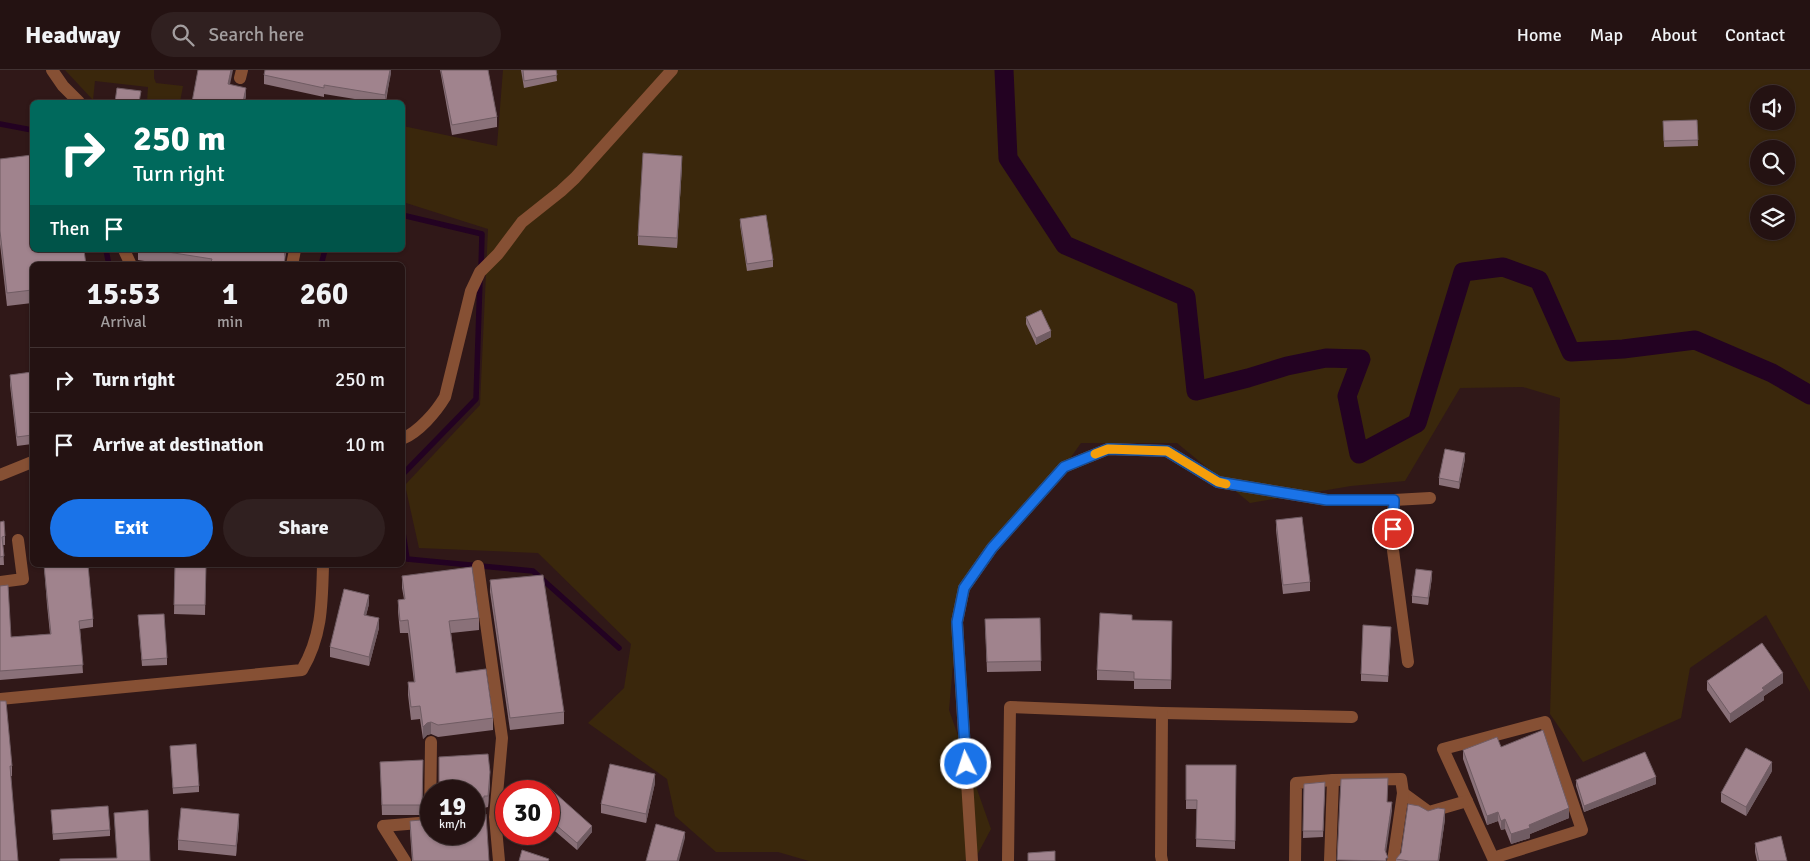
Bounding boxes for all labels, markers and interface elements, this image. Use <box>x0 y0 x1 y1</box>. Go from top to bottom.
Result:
search box <box>151 12 501 57</box>
text: Headway <box>25 20 121 50</box>
icon: search <box>169 21 197 49</box>
text: Search here <box>209 23 304 47</box>
text: Home <box>1517 24 1562 46</box>
text: Map <box>1590 24 1623 46</box>
text: About <box>1651 24 1697 46</box>
text: Contact <box>1725 24 1785 46</box>
map controls <box>1750 85 1795 240</box>
button: sound <box>1750 85 1795 130</box>
text: 250 m <box>133 117 226 160</box>
icon: right <box>50 120 115 185</box>
button: search <box>1750 140 1795 185</box>
text: Turn right <box>133 160 225 187</box>
button: layers <box>1750 195 1795 240</box>
icon: arrive <box>100 215 128 243</box>
text: Then <box>50 217 90 241</box>
text: 15:53 <box>87 276 160 313</box>
text: 1 <box>222 276 238 313</box>
text: 260 <box>300 276 348 313</box>
text: Arrival <box>100 312 147 332</box>
text: min <box>217 312 243 332</box>
text: m <box>318 312 330 332</box>
icon: right <box>50 366 78 394</box>
text: Turn right <box>93 368 175 392</box>
text: 250 m <box>335 368 385 392</box>
icon: arrive <box>50 431 78 459</box>
text: Arrive at destination <box>93 433 264 457</box>
text: 10 m <box>345 433 385 457</box>
button: Exit <box>50 499 213 557</box>
button: Share <box>223 499 385 557</box>
pin <box>1372 508 1414 550</box>
icon: arrive <box>1379 515 1407 543</box>
position arrow <box>939 737 991 789</box>
speed limit sign: 30 <box>495 780 560 845</box>
text: 19 <box>439 791 466 822</box>
text: km/h <box>439 817 466 832</box>

